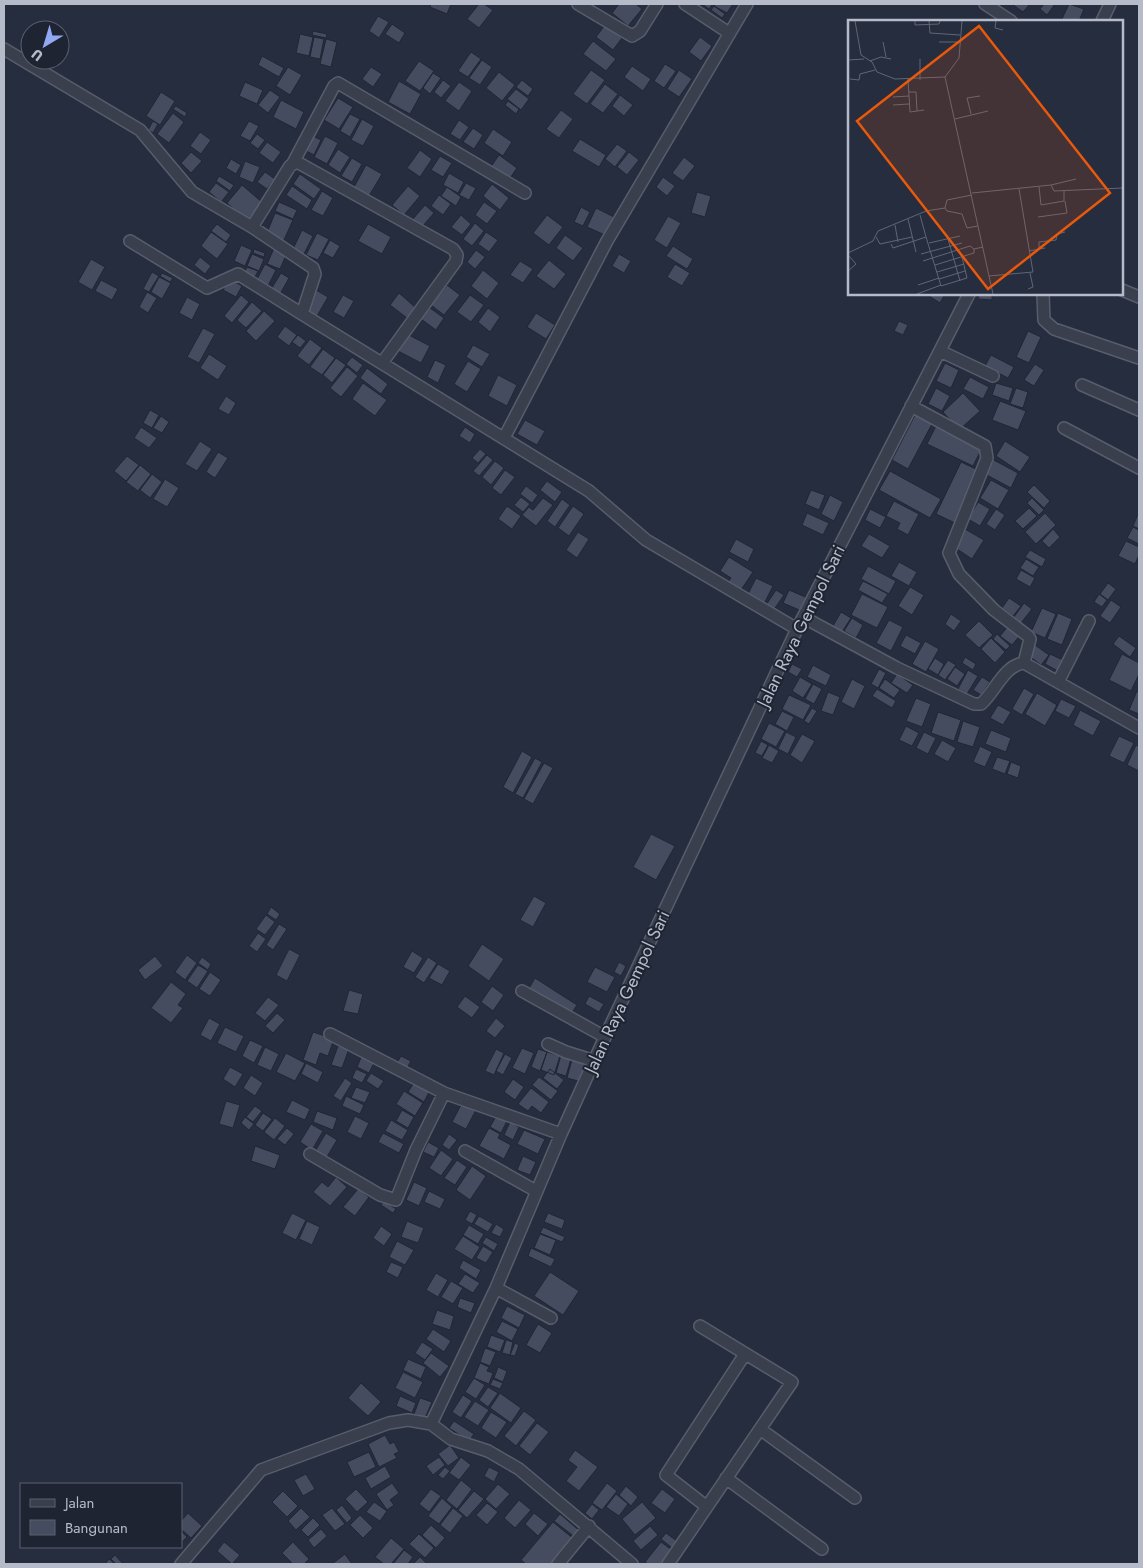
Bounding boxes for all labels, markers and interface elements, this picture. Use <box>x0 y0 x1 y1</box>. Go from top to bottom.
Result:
north arrow <box>20 20 70 70</box>
inset map <box>848 20 1123 295</box>
text: U <box>27 44 47 66</box>
street label: Jalan Raya Gempol Sari <box>750 541 852 713</box>
street label: Jalan Raya Gempol Sari <box>577 906 676 1080</box>
legend <box>20 1483 182 1548</box>
text: Jalan <box>63 1492 94 1514</box>
text: Bangunan <box>65 1517 128 1539</box>

